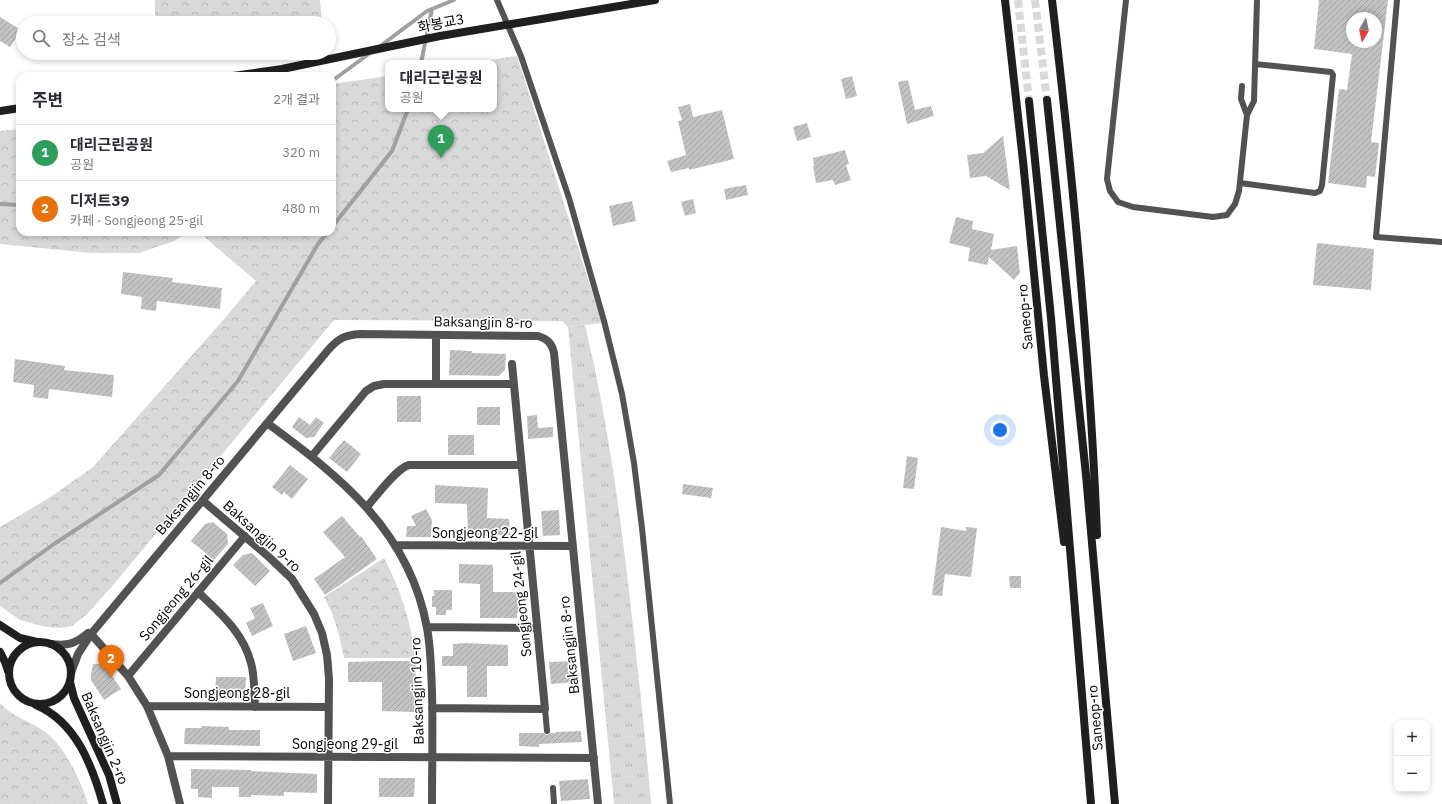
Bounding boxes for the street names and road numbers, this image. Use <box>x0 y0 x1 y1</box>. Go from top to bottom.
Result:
street label: 화봉교3 <box>416 10 466 36</box>
street label: Saneop-ro <box>1013 283 1037 351</box>
street label: Baksangjin 8-ro <box>433 312 533 332</box>
street label: Baksangjin 8-ro <box>151 451 229 539</box>
street label: Baksangjin 9-ro <box>219 496 305 576</box>
street label: Songjeong 22-gil <box>432 524 538 542</box>
street label: Songjeong 24-gil <box>506 550 536 658</box>
street label: Songjeong 26-gil <box>135 551 217 644</box>
street label: Baksangjin 8-ro <box>555 595 583 695</box>
street label: Baksangjin 10-ro <box>406 637 428 745</box>
street label: Songjeong 28-gil <box>184 684 290 702</box>
street label: Saneop-ro <box>1083 684 1107 752</box>
street label: Baksangjin 2-ro <box>77 689 133 787</box>
street label: Songjeong 29-gil <box>292 735 398 753</box>

